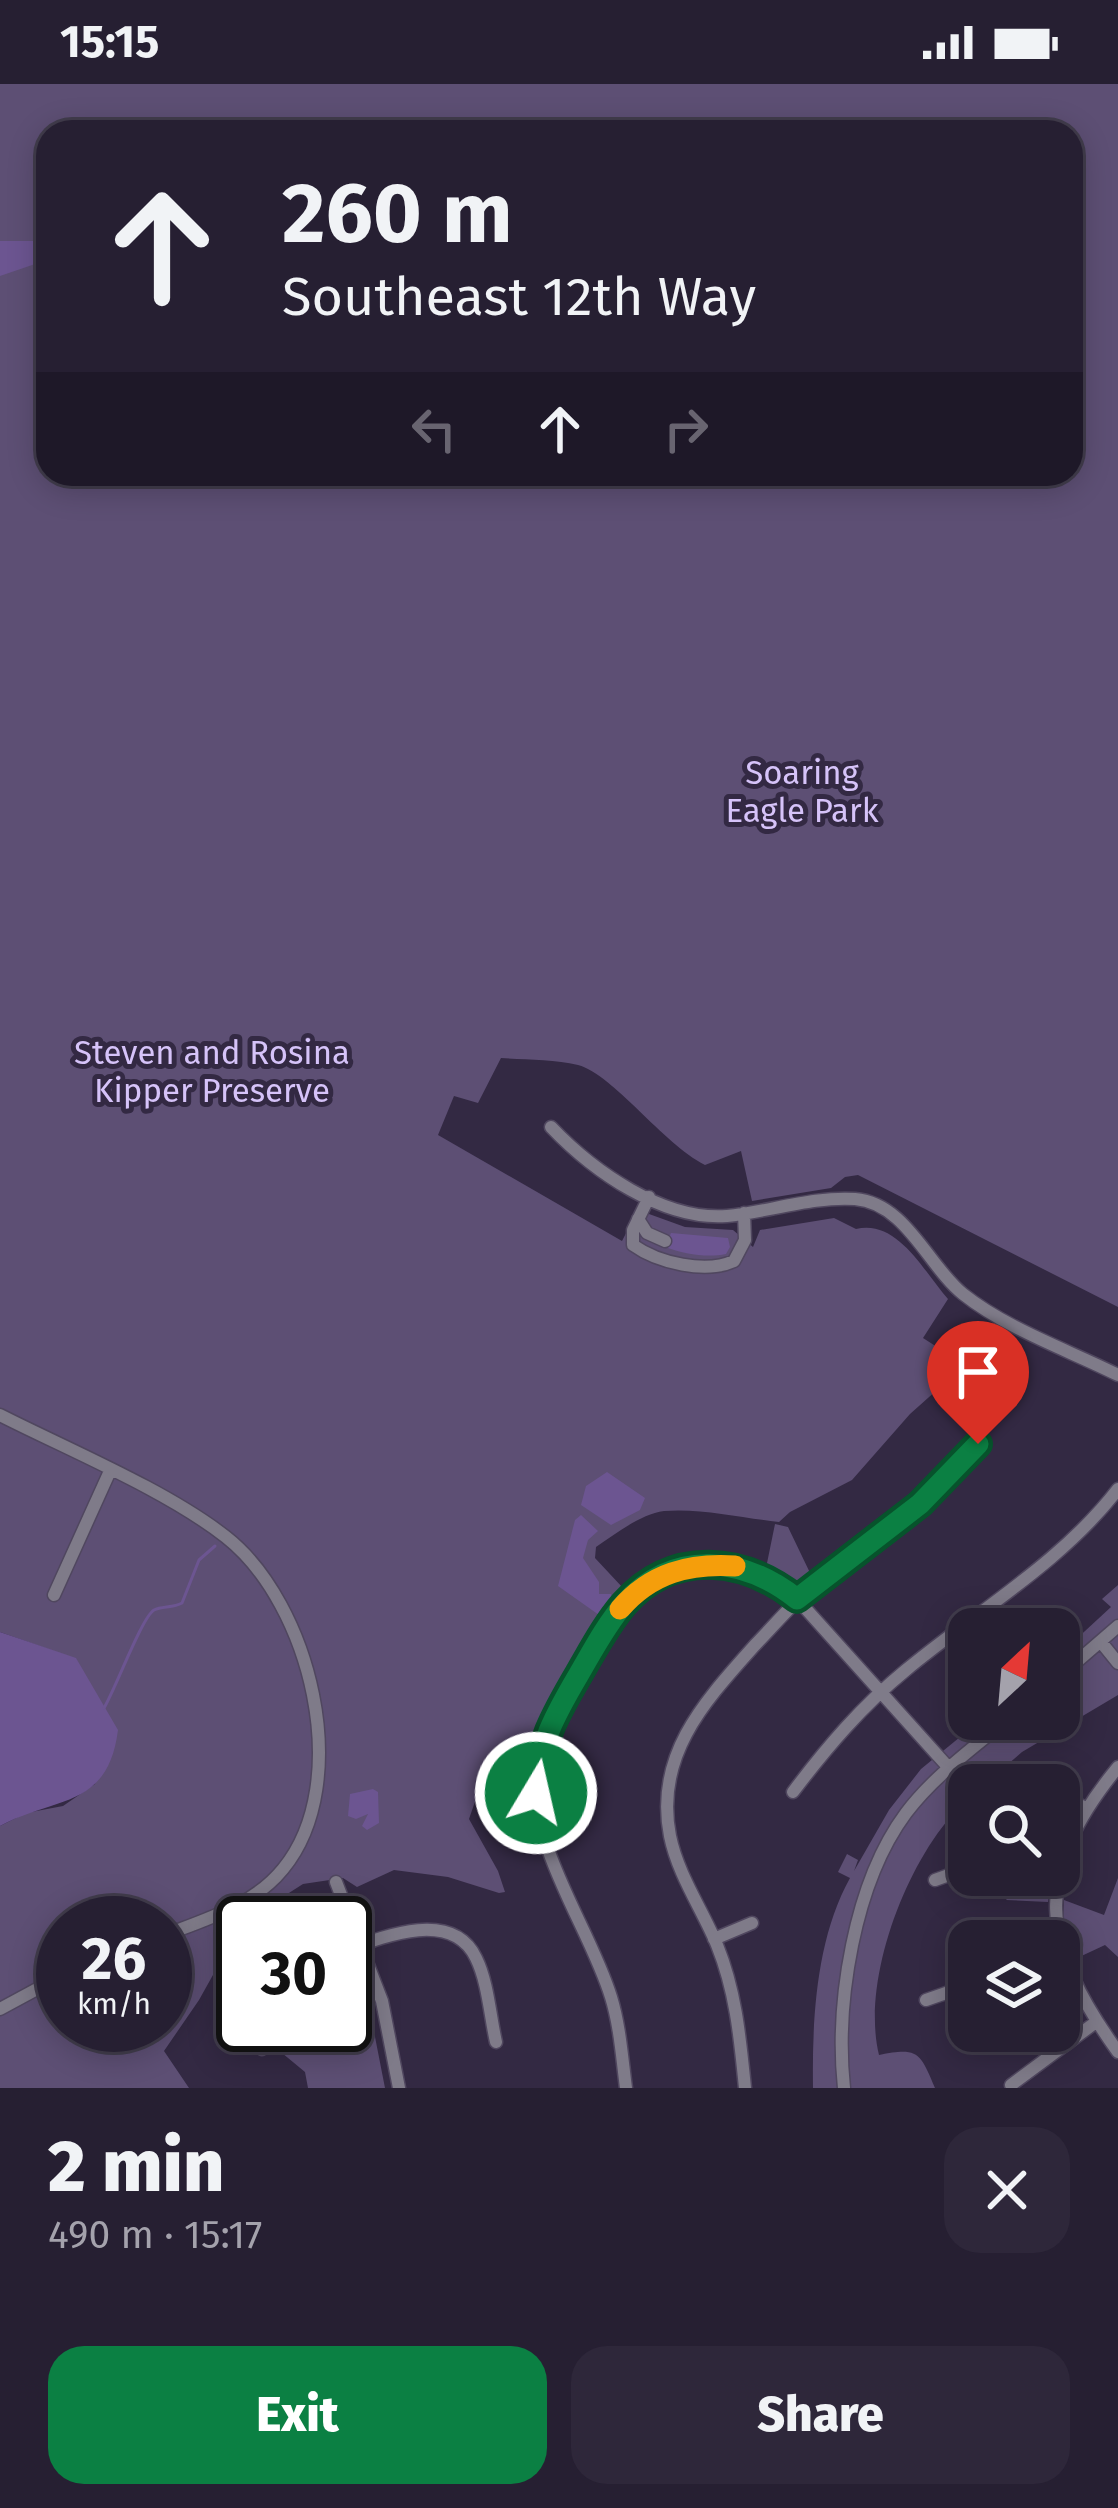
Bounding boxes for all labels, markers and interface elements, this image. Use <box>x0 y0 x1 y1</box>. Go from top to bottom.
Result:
text: 15:15 <box>60 15 159 69</box>
text: 260 m <box>282 163 513 264</box>
icon: ahead <box>84 168 240 324</box>
text: Southeast 12th Way <box>282 265 756 329</box>
icon: left <box>401 396 467 462</box>
icon: ahead <box>527 396 593 462</box>
icon: right <box>653 396 719 462</box>
park label: Soaring Eagle Park <box>725 753 879 831</box>
park label: Steven and Rosina Kipper Preserve <box>74 1033 350 1111</box>
pin <box>927 1321 1029 1444</box>
icon: arrive <box>945 1339 1011 1405</box>
north arrow <box>948 1608 1080 1740</box>
map controls <box>948 1608 1080 2052</box>
position arrow <box>473 1730 599 1856</box>
button: search <box>948 1764 1080 1896</box>
speed limit sign: 30 <box>216 1896 372 2052</box>
button: layers <box>948 1920 1080 2052</box>
text: 26 <box>82 1923 146 1995</box>
text: km/h <box>77 1986 151 2022</box>
text: 2 min <box>48 2124 224 2210</box>
button: close <box>944 2127 1070 2253</box>
text: 490 m · 15:17 <box>48 2212 262 2258</box>
button: Exit <box>48 2346 547 2484</box>
button: Share <box>571 2346 1070 2484</box>

